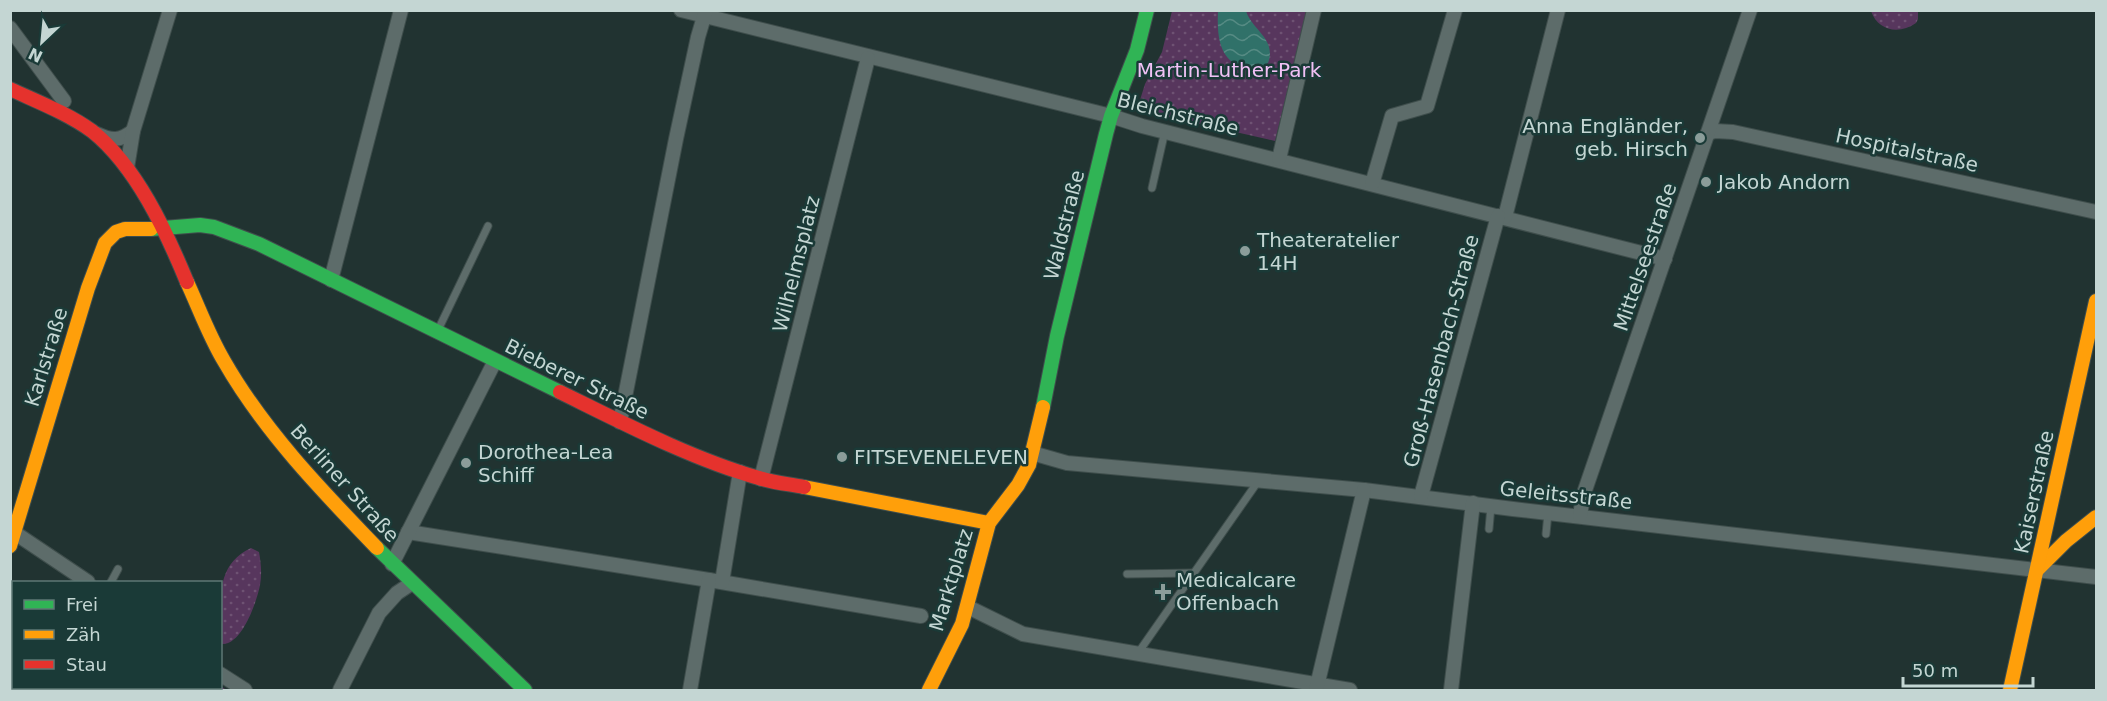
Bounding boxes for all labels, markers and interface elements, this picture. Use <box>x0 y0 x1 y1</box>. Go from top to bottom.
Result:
north arrow <box>12 12 72 72</box>
text: N <box>25 44 46 67</box>
park label: Martin-Luther-Park <box>1137 58 1322 82</box>
street label: Bleichstraße <box>1115 87 1241 141</box>
place label: Anna Engländer, geb. Hirsch <box>1522 114 1688 161</box>
street label: Hospitalstraße <box>1833 123 1981 177</box>
marker: Anna Engländer, geb. Hirsch <box>1693 131 1707 145</box>
street label: Waldstraße <box>1039 167 1089 283</box>
place label: Jakob Andorn <box>1716 170 1850 194</box>
marker: Jakob Andorn <box>1699 175 1713 189</box>
street label: Mittelseestraße <box>1608 180 1682 334</box>
street label: Wilhelmsplatz <box>767 193 825 335</box>
place label: Theateratelier 14H <box>1256 228 1400 275</box>
street label: Groß-Hasenbach-Straße <box>1398 232 1484 470</box>
marker: Theateratelier 14H <box>1238 244 1252 258</box>
street label: Karlstraße <box>20 305 72 409</box>
street label: Bieberer Straße <box>501 334 653 424</box>
street label: Berliner Straße <box>286 419 404 547</box>
street label: Kaiserstraße <box>2009 428 2059 556</box>
place label: Dorothea-Lea Schiff <box>478 440 613 487</box>
place label: FITSEVENELEVEN <box>854 445 1028 469</box>
marker: FITSEVENELEVEN <box>835 450 849 464</box>
marker: Dorothea-Lea Schiff <box>459 456 473 470</box>
street label: Geleitsstraße <box>1499 476 1633 514</box>
street label: Marktplatz <box>924 526 978 634</box>
place label: Medicalcare Offenbach <box>1176 568 1296 615</box>
legend <box>12 581 222 689</box>
marker: Medicalcare Offenbach <box>1154 583 1172 601</box>
text: Frei <box>66 594 98 615</box>
text: Zäh <box>66 624 101 645</box>
scale bar <box>1903 650 2034 688</box>
text: Stau <box>66 654 107 675</box>
text: 50 m <box>1912 660 1958 681</box>

